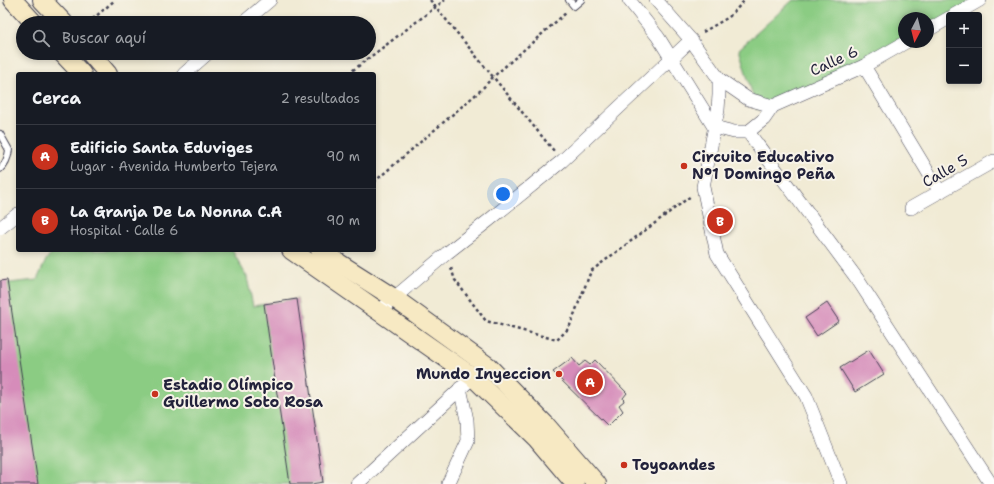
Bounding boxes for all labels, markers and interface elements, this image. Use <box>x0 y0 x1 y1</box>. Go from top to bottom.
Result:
north arrow <box>898 12 934 48</box>
map controls <box>946 12 982 84</box>
button: + <box>946 12 982 48</box>
search box <box>16 16 376 60</box>
icon: search <box>30 27 52 49</box>
text: Buscar aquí <box>62 28 146 48</box>
street label: Calle 6 <box>807 41 861 81</box>
button: − <box>946 48 982 84</box>
text: Cerca <box>32 87 81 109</box>
text: 2 resultados <box>281 90 360 107</box>
text: Edificio Santa Eduviges <box>70 138 253 158</box>
place label: Circuito Educativo Nº1 Domingo Peña <box>692 147 836 184</box>
text: A <box>40 148 50 165</box>
text: 90 m <box>326 148 360 165</box>
street label: Calle 5 <box>918 150 972 192</box>
text: Lugar · Avenida Humberto Tejera <box>70 158 278 175</box>
marker: Circuito Educativo Nº1 Domingo Peña <box>679 161 689 171</box>
your location <box>493 184 513 204</box>
text: La Granja De La Nonna C.A <box>70 202 282 222</box>
pin: B <box>707 206 733 236</box>
text: B <box>41 212 49 229</box>
text: 90 m <box>326 212 360 229</box>
text: Hospital · Calle 6 <box>70 222 178 239</box>
place label: Mundo Inyeccion <box>416 364 551 384</box>
pin: A <box>577 367 603 397</box>
marker: Mundo Inyeccion <box>554 369 564 379</box>
place label: Estadio Olímpico Guillermo Soto Rosa <box>163 375 324 412</box>
marker: Estadio Olímpico Guillermo Soto Rosa <box>150 389 160 399</box>
place label: Toyoandes <box>632 455 716 475</box>
marker: Toyoandes <box>619 460 629 470</box>

